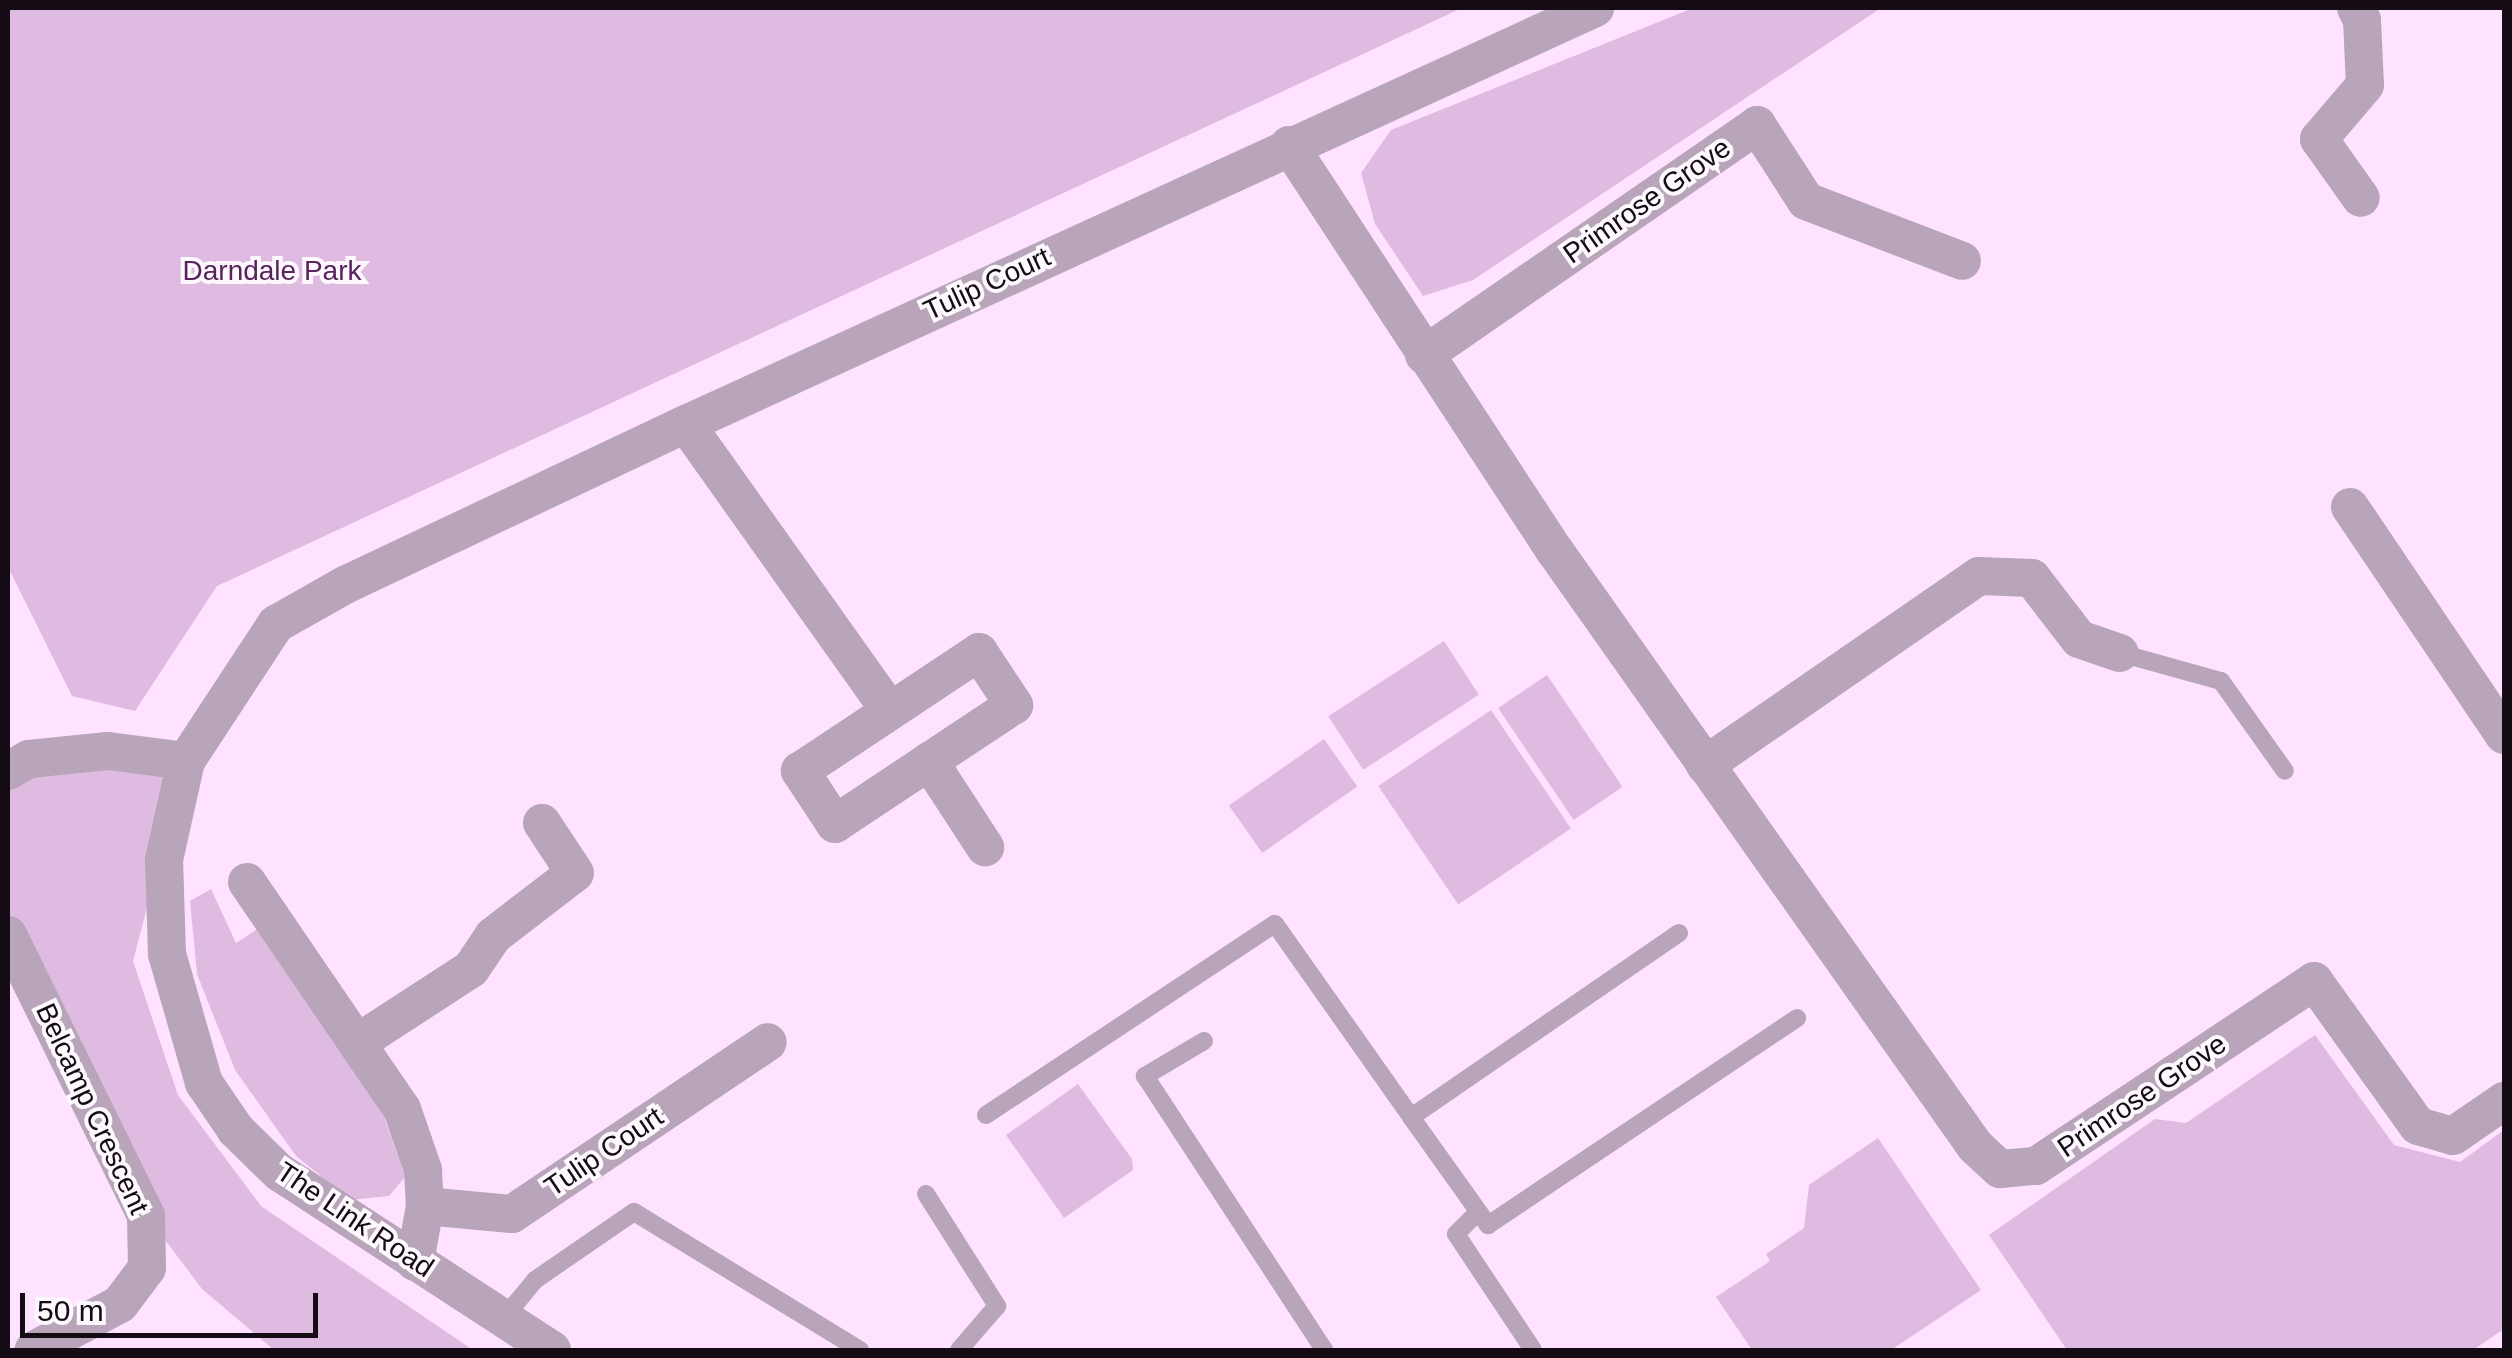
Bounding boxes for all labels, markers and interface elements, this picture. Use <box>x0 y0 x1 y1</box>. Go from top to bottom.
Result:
street label: Primrose Grove <box>1557 131 1737 271</box>
street label: Tulip Court <box>918 240 1056 328</box>
park label: Darndale Park <box>183 254 361 288</box>
street label: Belcamp Crescent <box>28 998 156 1220</box>
street label: Primrose Grove <box>2051 1027 2233 1165</box>
street label: Tulip Court <box>538 1100 670 1204</box>
street label: The Link Road <box>270 1155 440 1285</box>
scale bar <box>25 1273 322 1335</box>
text: 50 m <box>37 1294 104 1327</box>

